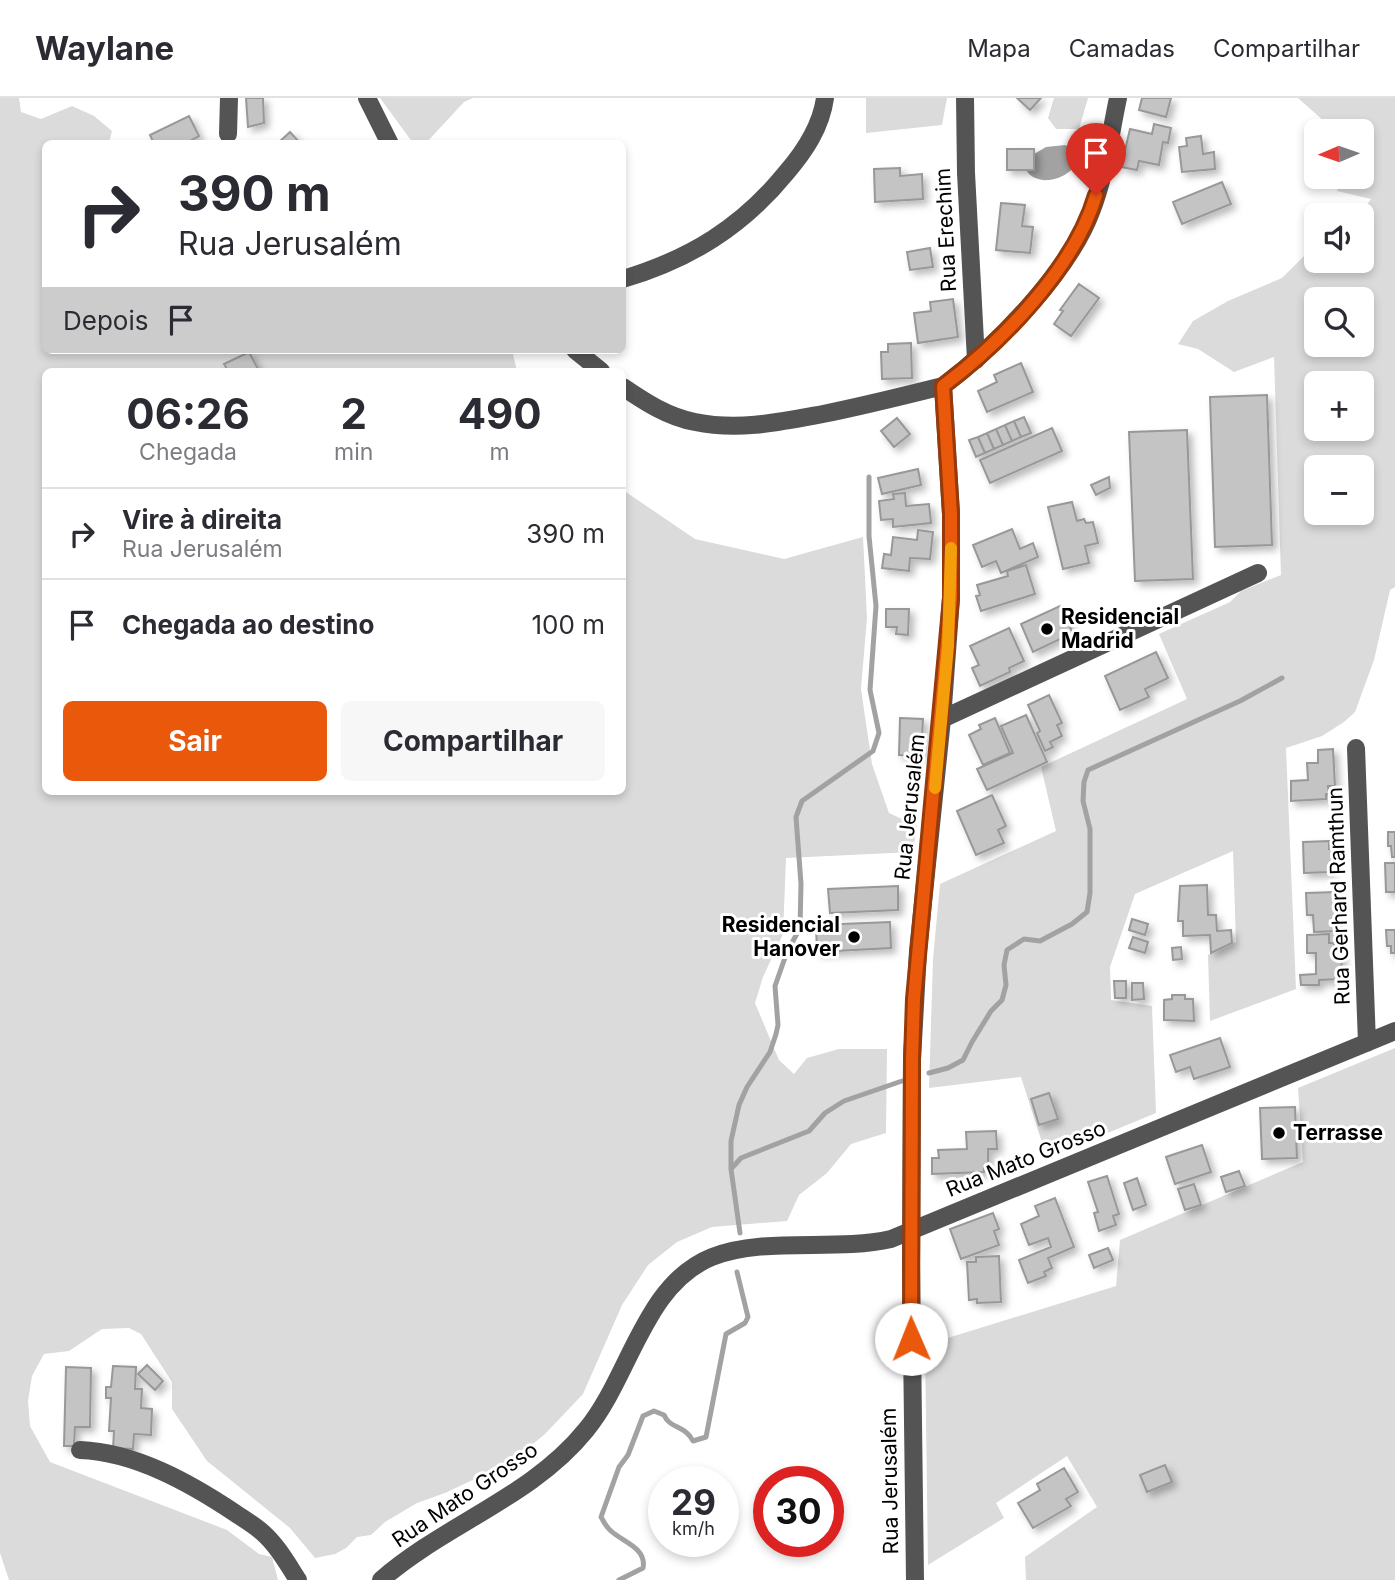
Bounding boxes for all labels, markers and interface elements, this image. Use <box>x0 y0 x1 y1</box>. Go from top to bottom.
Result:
text: Waylane <box>35 28 174 68</box>
text: Mapa <box>967 34 1031 63</box>
text: Camadas <box>1069 34 1175 63</box>
text: Compartilhar <box>1213 34 1360 63</box>
north arrow <box>1304 119 1374 189</box>
map controls <box>1304 119 1374 525</box>
pin <box>1066 123 1126 195</box>
icon: arrive <box>1077 134 1115 172</box>
text: 390 m <box>178 164 331 223</box>
street label: Rua Erechim <box>930 167 961 293</box>
icon: right <box>63 168 154 259</box>
button: sound <box>1304 203 1374 273</box>
text: Rua Jerusalém <box>178 224 402 263</box>
button: search <box>1304 287 1374 357</box>
icon: arrive <box>162 301 200 339</box>
text: Depois <box>63 305 148 336</box>
button: + <box>1304 371 1374 441</box>
text: 06:26 <box>126 388 250 439</box>
text: 2 <box>340 388 367 439</box>
text: 490 <box>458 388 542 439</box>
text: Chegada <box>139 438 237 466</box>
text: min <box>334 438 373 466</box>
text: m <box>490 438 510 466</box>
button: − <box>1304 455 1374 525</box>
text: Vire à direita <box>122 504 282 535</box>
icon: right <box>63 515 101 553</box>
text: 390 m <box>526 518 605 549</box>
text: Rua Jerusalém <box>122 535 283 563</box>
place label: Residencial Madrid <box>1061 604 1179 653</box>
icon: arrive <box>63 606 101 644</box>
text: Chegada ao destino <box>122 609 374 640</box>
text: 100 m <box>532 609 605 640</box>
marker: Residencial Madrid <box>1039 621 1055 637</box>
button: Sair <box>63 701 327 781</box>
button: Compartilhar <box>341 701 605 781</box>
street label: Rua Jerusalém <box>889 733 930 881</box>
street label: Rua Gerhard Ramthun <box>1322 787 1355 1005</box>
place label: Residencial Hanover <box>722 912 840 961</box>
marker: Residencial Hanover <box>846 929 862 945</box>
street label: Rua Mato Grosso <box>942 1115 1109 1202</box>
place label: Terrasse <box>1293 1120 1383 1145</box>
marker: Terrasse <box>1271 1125 1287 1141</box>
position arrow <box>874 1302 948 1376</box>
street label: Rua Jerusalém <box>876 1407 903 1555</box>
street label: Rua Mato Grosso <box>387 1437 542 1553</box>
speed limit sign: 30 <box>753 1466 844 1557</box>
text: 29 <box>671 1481 716 1523</box>
text: km/h <box>672 1518 715 1539</box>

